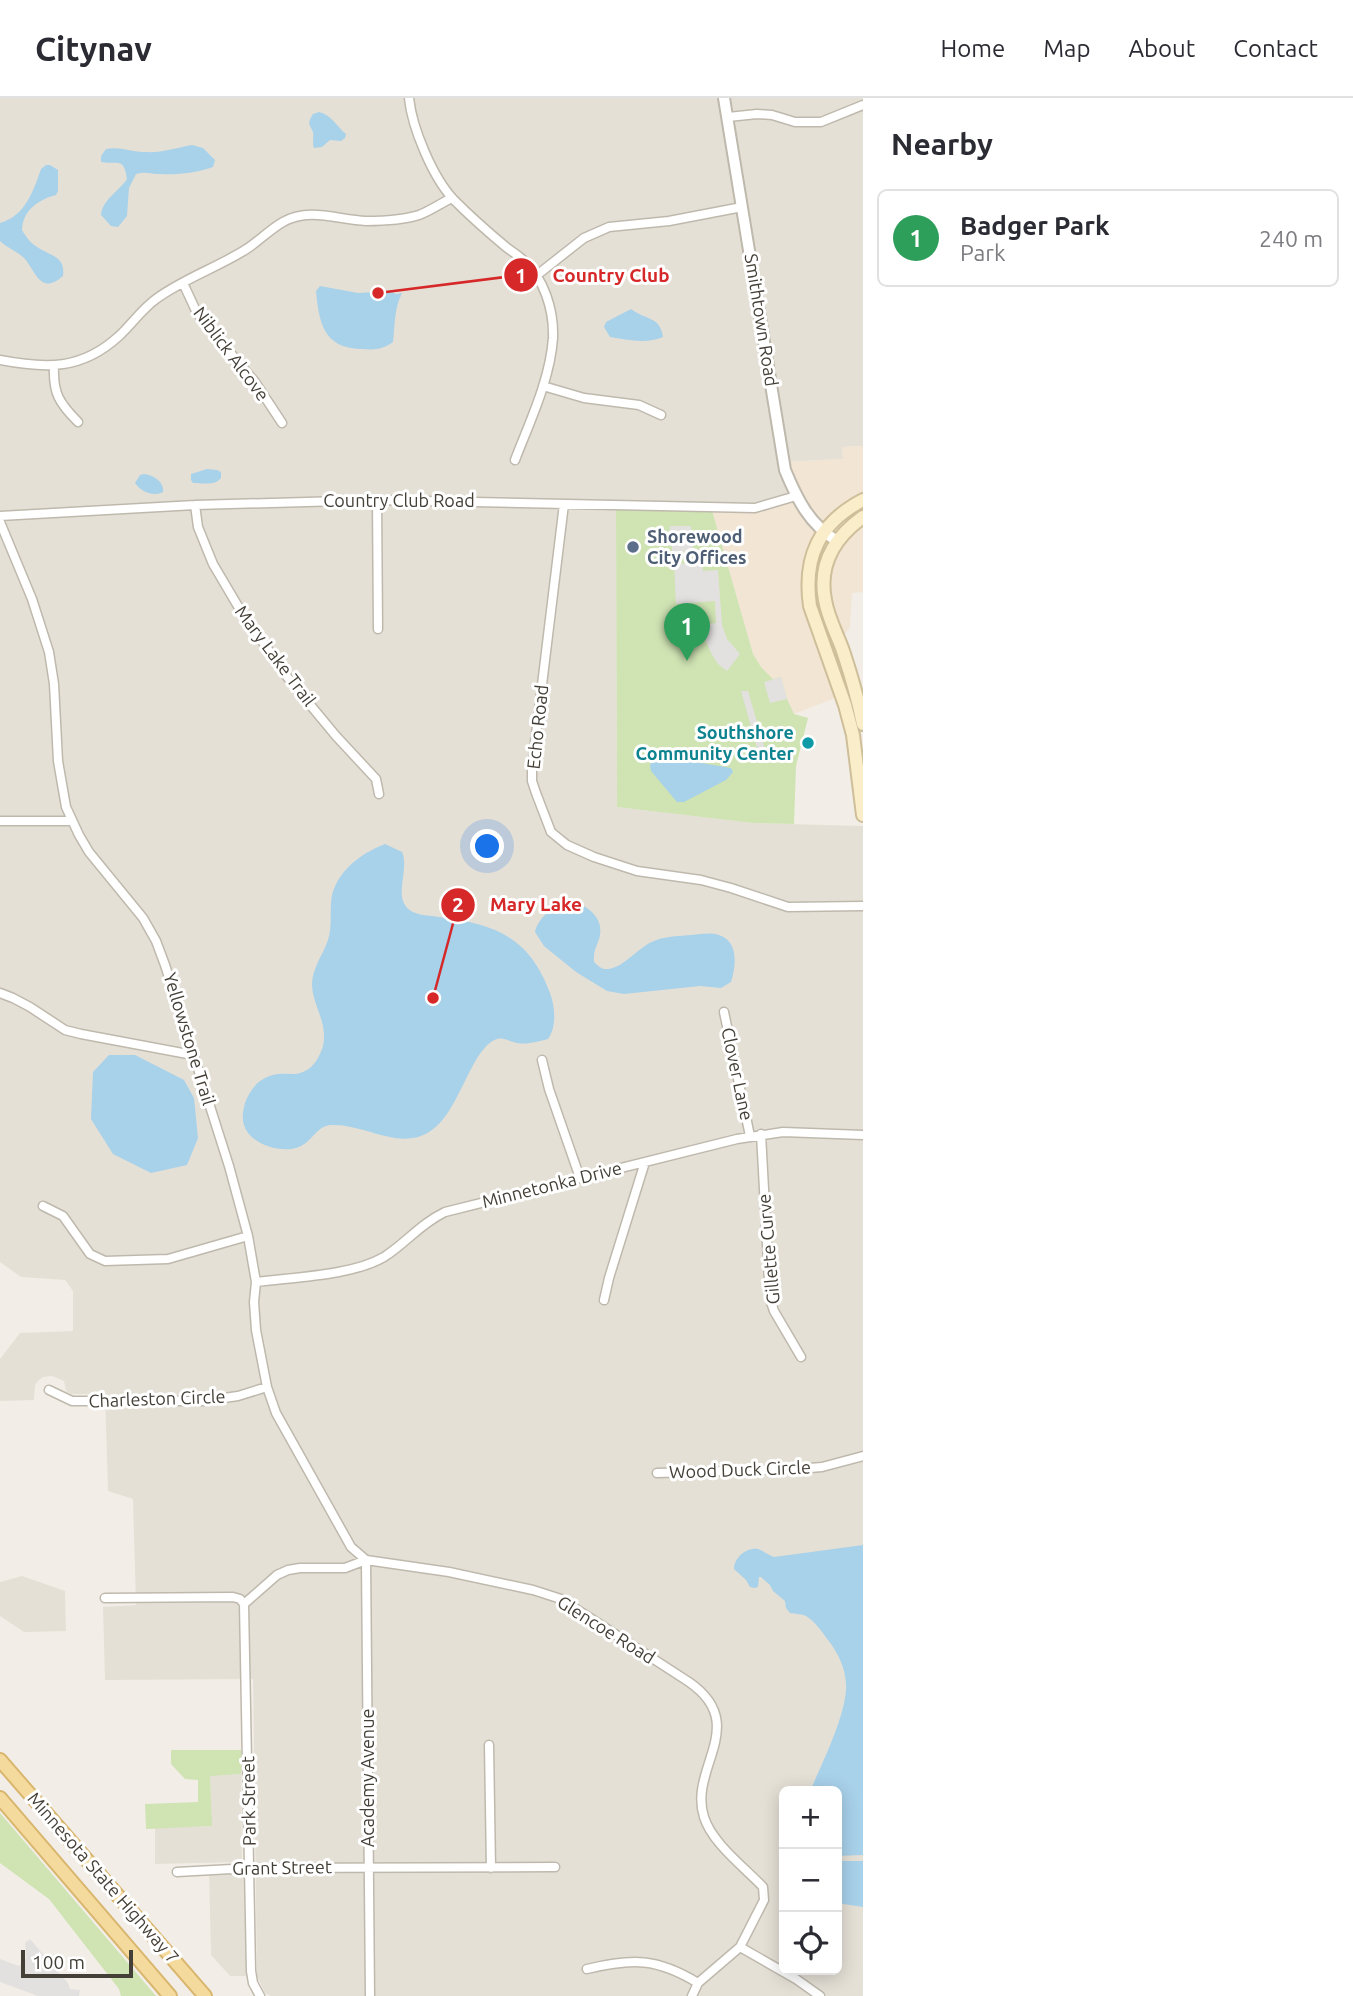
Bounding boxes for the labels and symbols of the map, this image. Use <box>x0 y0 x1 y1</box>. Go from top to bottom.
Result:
street label: Smithtown Road <box>742 252 782 388</box>
callout: Country Club <box>504 255 684 295</box>
text: 1 <box>515 263 527 287</box>
text: Country Club <box>552 264 670 286</box>
street label: Niblick Alcove <box>190 303 274 404</box>
street label: Country Club Road <box>323 490 475 510</box>
place label: Shorewood City Offices <box>647 526 747 567</box>
marker: Shorewood City Offices <box>625 539 641 555</box>
street label: Mary Lake Trail <box>231 601 320 710</box>
pin: 1 <box>664 603 710 661</box>
street label: Echo Road <box>523 684 551 770</box>
place label: Southshore Community Center <box>636 722 795 763</box>
marker: Southshore Community Center <box>800 735 816 751</box>
your location <box>470 829 504 863</box>
callout: Mary Lake <box>441 885 596 925</box>
text: 2 <box>452 892 464 916</box>
text: Mary Lake <box>490 893 582 915</box>
street label: Yellowstone Trail <box>160 970 220 1108</box>
street label: Clover Lane <box>718 1025 758 1122</box>
street label: Minnetonka Drive <box>480 1157 624 1211</box>
street label: Gillette Curve <box>753 1193 783 1305</box>
street label: Charleston Circle <box>88 1386 226 1410</box>
street label: Wood Duck Circle <box>669 1457 811 1481</box>
street label: Glencoe Road <box>554 1591 659 1667</box>
street label: Academy Avenue <box>357 1709 377 1847</box>
street label: Park Street <box>237 1756 259 1846</box>
street label: Minnesota State Highway 7 <box>24 1788 183 1967</box>
street label: Grant Street <box>232 1856 332 1878</box>
scale bar <box>21 1947 133 1979</box>

